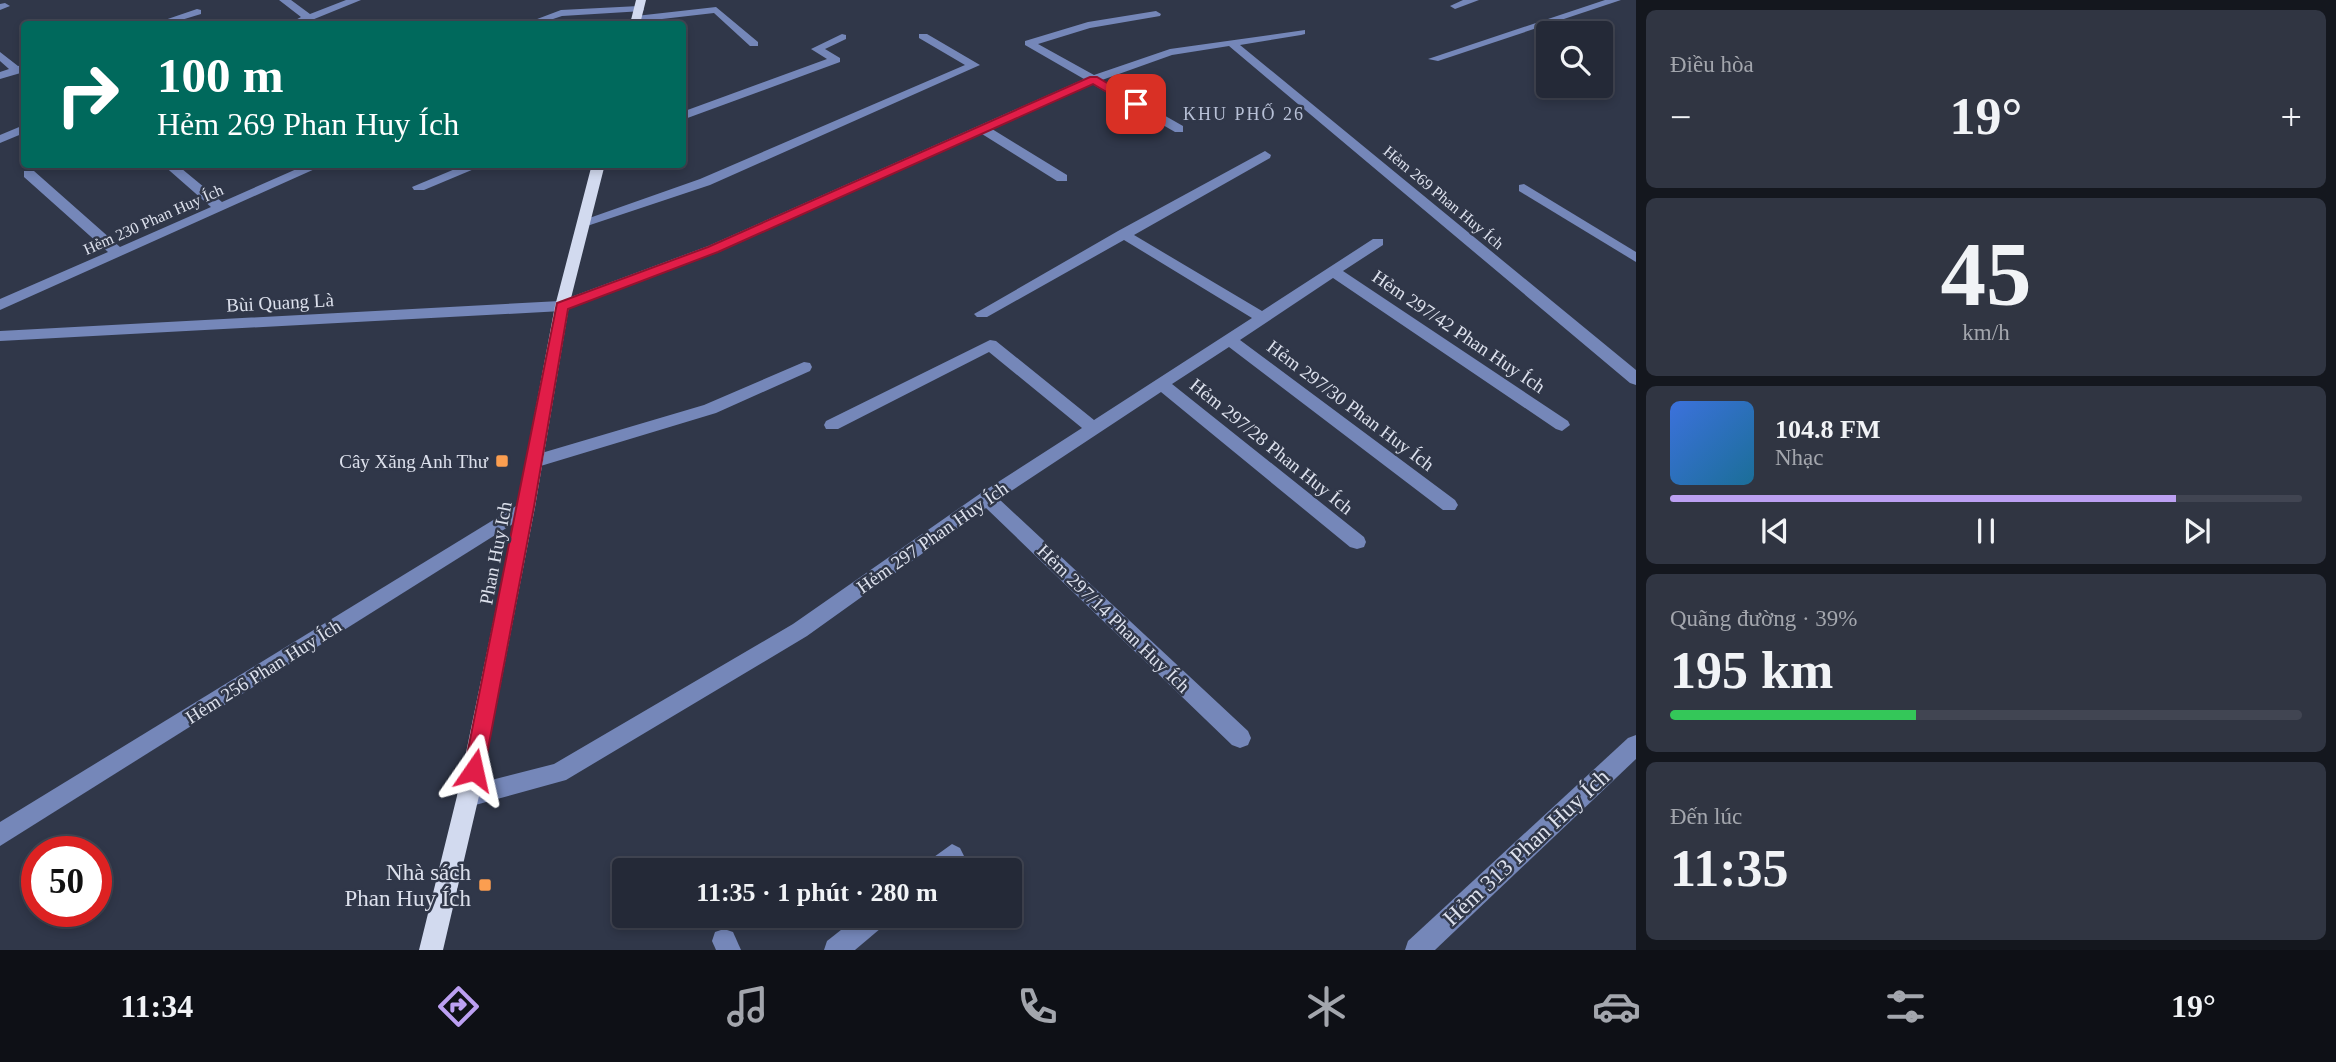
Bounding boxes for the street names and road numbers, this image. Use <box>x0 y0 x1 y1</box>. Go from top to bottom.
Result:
street label: Hẻm 269 Phan Huy Ích <box>1380 142 1508 253</box>
street label: Hẻm 230 Phan Huy Ích <box>80 180 226 259</box>
street label: Hẻm 297/42 Phan Huy Ích <box>1368 266 1549 397</box>
street label: Bùi Quang Là <box>226 289 335 316</box>
street label: Hẻm 297/30 Phan Huy Ích <box>1263 336 1439 475</box>
street label: Hẻm 297/28 Phan Huy Ích <box>1186 374 1358 519</box>
street label: Hẻm 297 Phan Huy Ích <box>853 477 1012 597</box>
street label: Phan Huy Ich <box>475 499 516 606</box>
street label: Hẻm 297/14 Phan Huy Ích <box>1033 540 1195 697</box>
street label: Hẻm 256 Phan Huy Ích <box>182 615 345 728</box>
street label: Hẻm 313 Phan Huy Ích <box>1438 764 1615 931</box>

